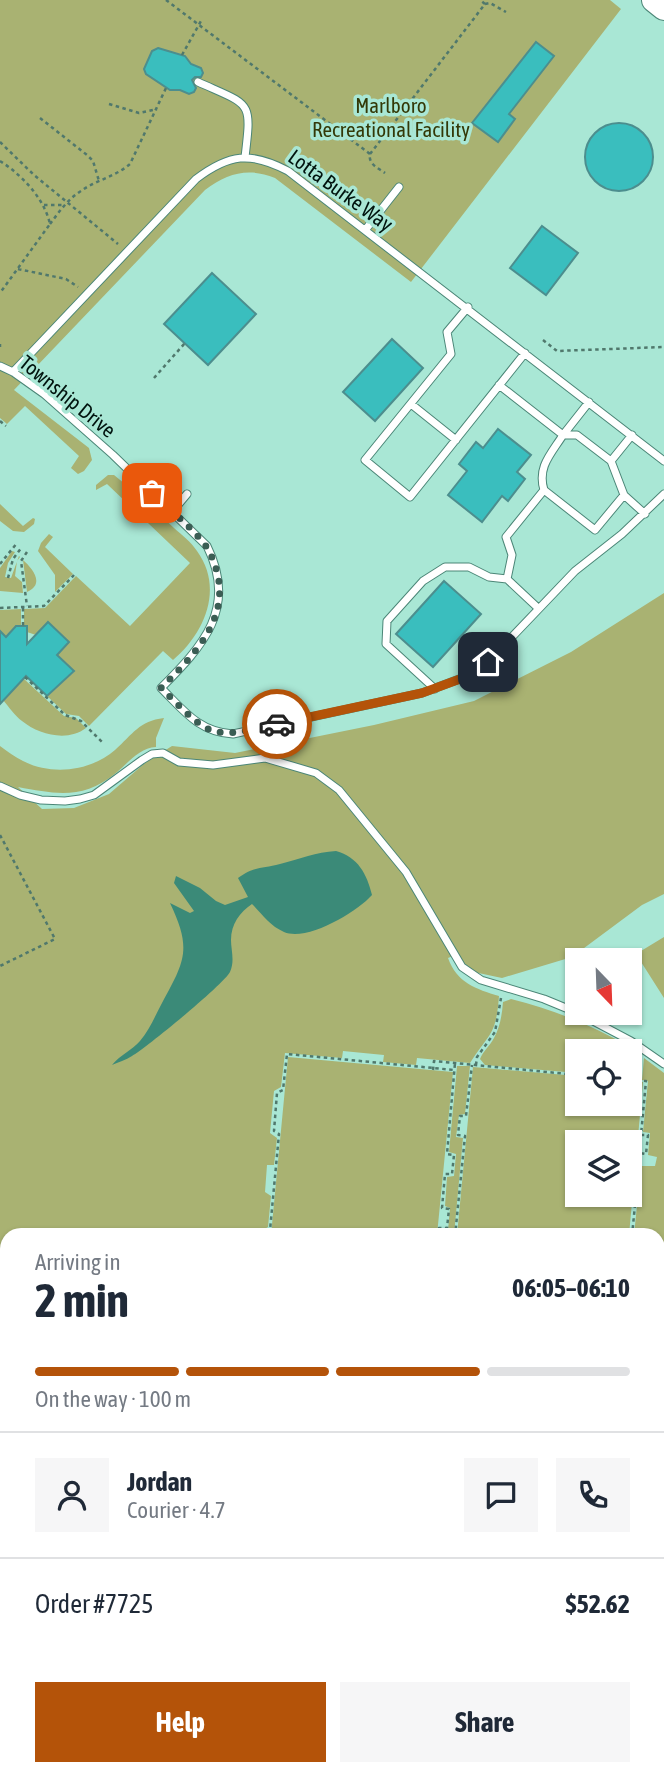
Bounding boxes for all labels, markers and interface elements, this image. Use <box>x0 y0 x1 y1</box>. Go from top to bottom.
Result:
park label: Marlboro Recreational Facility <box>312 93 470 141</box>
street label: Lotta Burke Way <box>284 144 398 236</box>
street label: Township Drive <box>15 350 121 442</box>
pin <box>122 463 182 523</box>
icon: bag <box>133 474 171 512</box>
pin <box>458 632 518 692</box>
icon: home <box>469 643 507 681</box>
courier <box>242 689 312 759</box>
icon: car <box>258 705 296 743</box>
north arrow <box>565 948 642 1026</box>
map controls <box>565 948 642 1207</box>
button: locate <box>565 1039 642 1116</box>
button: layers <box>565 1130 642 1207</box>
text: Arriving in <box>35 1249 121 1275</box>
text: 06:05–06:10 <box>512 1273 630 1303</box>
text: 2 min <box>35 1274 129 1327</box>
text: On the way · 100 m <box>35 1386 191 1412</box>
button: person <box>35 1458 109 1532</box>
button: chat <box>464 1458 538 1532</box>
button: phone <box>556 1458 630 1532</box>
text: Jordan <box>127 1467 192 1497</box>
text: Courier · 4.7 <box>127 1497 226 1523</box>
text: Order #7725 <box>35 1589 154 1619</box>
text: $52.62 <box>566 1589 630 1619</box>
button: Help <box>35 1682 326 1762</box>
button: Share <box>340 1682 630 1762</box>

